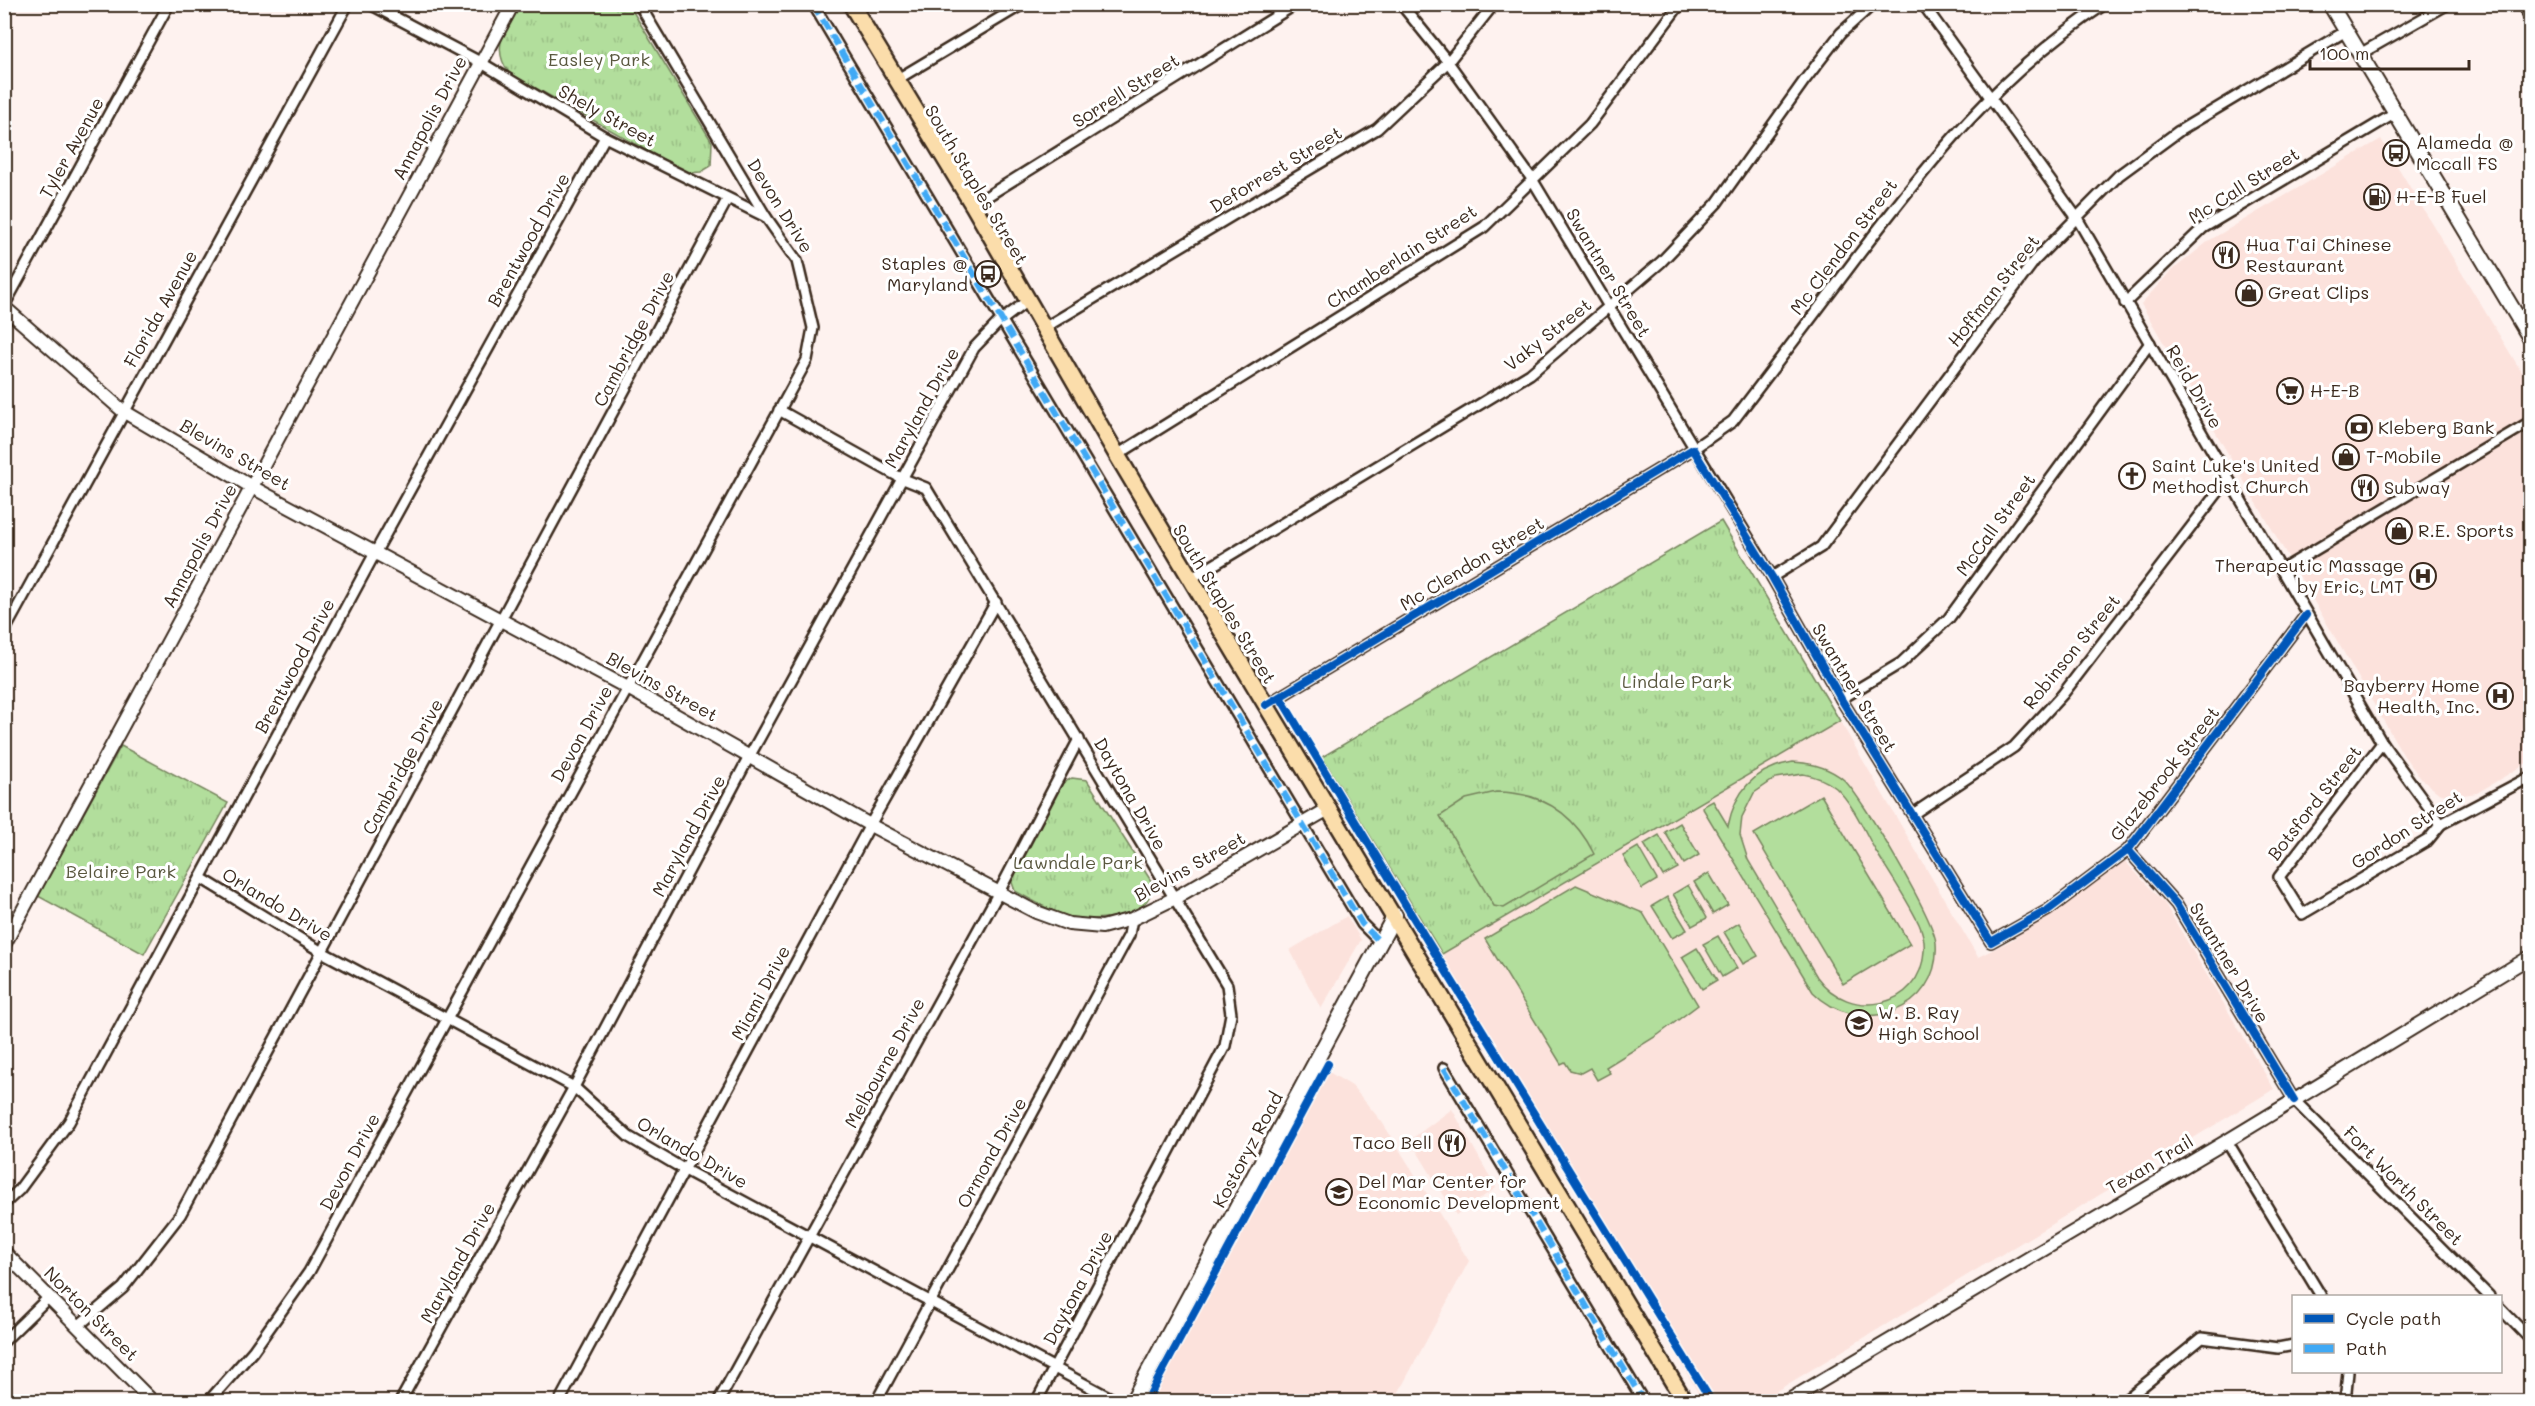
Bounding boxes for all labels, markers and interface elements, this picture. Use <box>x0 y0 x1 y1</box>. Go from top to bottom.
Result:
scale bar <box>2310 33 2469 71</box>
text: 100 m <box>2319 41 2369 65</box>
park label: Easley Park <box>548 47 650 71</box>
street label: Sorrell Street <box>1067 48 1184 133</box>
street label: Annapolis Drive <box>386 51 472 184</box>
street label: Shely Street <box>554 78 661 152</box>
street label: Tyler Avenue <box>33 93 109 202</box>
street label: South Staples Street <box>920 100 1034 269</box>
street label: Deforrest Street <box>1205 120 1346 218</box>
place label: Alameda @ Mccall FS <box>2416 130 2514 175</box>
bus stop icon: Alameda @ Mccall FS <box>2381 138 2411 168</box>
street label: Mc Call Street <box>2183 141 2304 229</box>
street label: Devon Drive <box>742 154 819 257</box>
street label: Brentwood Drive <box>481 168 575 311</box>
street label: Mc Clendon Street <box>1784 174 1902 319</box>
fuel station icon: H-E-B Fuel <box>2362 182 2392 212</box>
place label: H-E-B Fuel <box>2396 184 2487 208</box>
street label: Chamberlain Street <box>1322 199 1481 314</box>
street label: Swantner Street <box>1561 204 1657 341</box>
street label: Hoffman Street <box>1942 229 2045 351</box>
place label: Hua T'ai Chinese Restaurant <box>2246 232 2392 277</box>
restaurant icon: Hua T'ai Chinese Restaurant <box>2211 240 2241 270</box>
street label: Florida Avenue <box>118 246 202 371</box>
place label: Staples @ Maryland <box>882 251 968 296</box>
bus stop icon: Staples @ Maryland <box>973 259 1003 289</box>
street label: Cambridge Drive <box>587 266 679 411</box>
shop icon: Great Clips <box>2234 278 2264 308</box>
place label: Great Clips <box>2268 280 2369 304</box>
street label: Vaky Street <box>1499 292 1596 376</box>
street label: Reid Drive <box>2161 340 2228 433</box>
street label: Maryland Drive <box>878 343 964 472</box>
supermarket icon: H-E-B <box>2275 376 2305 406</box>
place label: H-E-B <box>2310 378 2360 402</box>
street label: Blevins Street <box>176 413 295 495</box>
bank icon: Kleberg Bank <box>2344 413 2374 443</box>
place label: Kleberg Bank <box>2378 415 2494 439</box>
shop icon: T-Mobile <box>2331 442 2361 472</box>
place label: T-Mobile <box>2366 444 2441 468</box>
place label: Saint Luke's United Methodist Church <box>2152 453 2319 498</box>
church icon: Saint Luke's United Methodist Church <box>2117 461 2147 491</box>
street label: McCall Street <box>1950 468 2040 580</box>
restaurant icon: Subway <box>2350 473 2380 503</box>
place label: Subway <box>2384 475 2450 499</box>
street label: Annapolis Drive <box>156 479 242 612</box>
street label: Mc Clendon Street <box>1395 511 1548 616</box>
shop icon: R.E. Sports <box>2384 516 2414 546</box>
place label: R.E. Sports <box>2418 518 2514 542</box>
street label: South Staples Street <box>1168 519 1282 688</box>
place label: Therapeutic Massage by Eric, LMT <box>2215 553 2404 598</box>
hospital icon: Therapeutic Massage by Eric, LMT <box>2408 561 2438 591</box>
street label: Robinson Street <box>2017 589 2125 714</box>
street label: Brentwood Drive <box>248 594 340 737</box>
street label: Swantner Street <box>1807 619 1903 756</box>
street label: Blevins Street <box>603 646 722 727</box>
park label: Lindale Park <box>1622 669 1732 693</box>
place label: Bayberry Home Health, Inc. <box>2343 673 2480 718</box>
street label: Devon Drive <box>545 681 618 786</box>
hospital icon: Bayberry Home Health, Inc. <box>2485 681 2515 711</box>
street label: Cambridge Drive <box>356 694 448 839</box>
street label: Glazebrook Street <box>2104 701 2224 846</box>
street label: Daytona Drive <box>1089 733 1173 854</box>
street label: Botsford Street <box>2262 740 2367 865</box>
street label: Maryland Drive <box>646 771 730 901</box>
street label: Gordon Street <box>2346 784 2467 874</box>
street label: Blevins Street <box>1130 826 1249 907</box>
park label: Lawndale Park <box>1013 850 1143 874</box>
park label: Belaire Park <box>66 859 176 883</box>
street label: Orlando Drive <box>218 862 337 946</box>
street label: Swantner Drive <box>2184 898 2275 1027</box>
street label: Miami Drive <box>725 941 795 1044</box>
street label: Melbourne Drive <box>838 993 930 1132</box>
place label: W. B. Ray High School <box>1878 1000 1979 1045</box>
school or university icon: W. B. Ray High School <box>1844 1008 1874 1038</box>
street label: Kostoryz Road <box>1206 1087 1288 1212</box>
street label: Ormond Drive <box>951 1093 1031 1212</box>
street label: Devon Drive <box>313 1109 385 1214</box>
street label: Orlando Drive <box>633 1111 752 1194</box>
street label: Fort Worth Street <box>2339 1120 2469 1250</box>
restaurant icon: Taco Bell <box>1437 1128 1467 1158</box>
street label: Texan Trail <box>2101 1129 2197 1200</box>
place label: Taco Bell <box>1352 1130 1432 1154</box>
place label: Del Mar Center for Economic Development <box>1358 1169 1560 1214</box>
school or university icon: Del Mar Center for Economic Development <box>1324 1177 1354 1207</box>
street label: Maryland Drive <box>414 1198 500 1327</box>
street label: Daytona Drive <box>1037 1226 1117 1349</box>
street label: Norton Street <box>39 1261 144 1366</box>
legend <box>2292 1295 2502 1373</box>
text: Cycle path <box>2346 1306 2441 1330</box>
text: Path <box>2346 1336 2386 1360</box>

